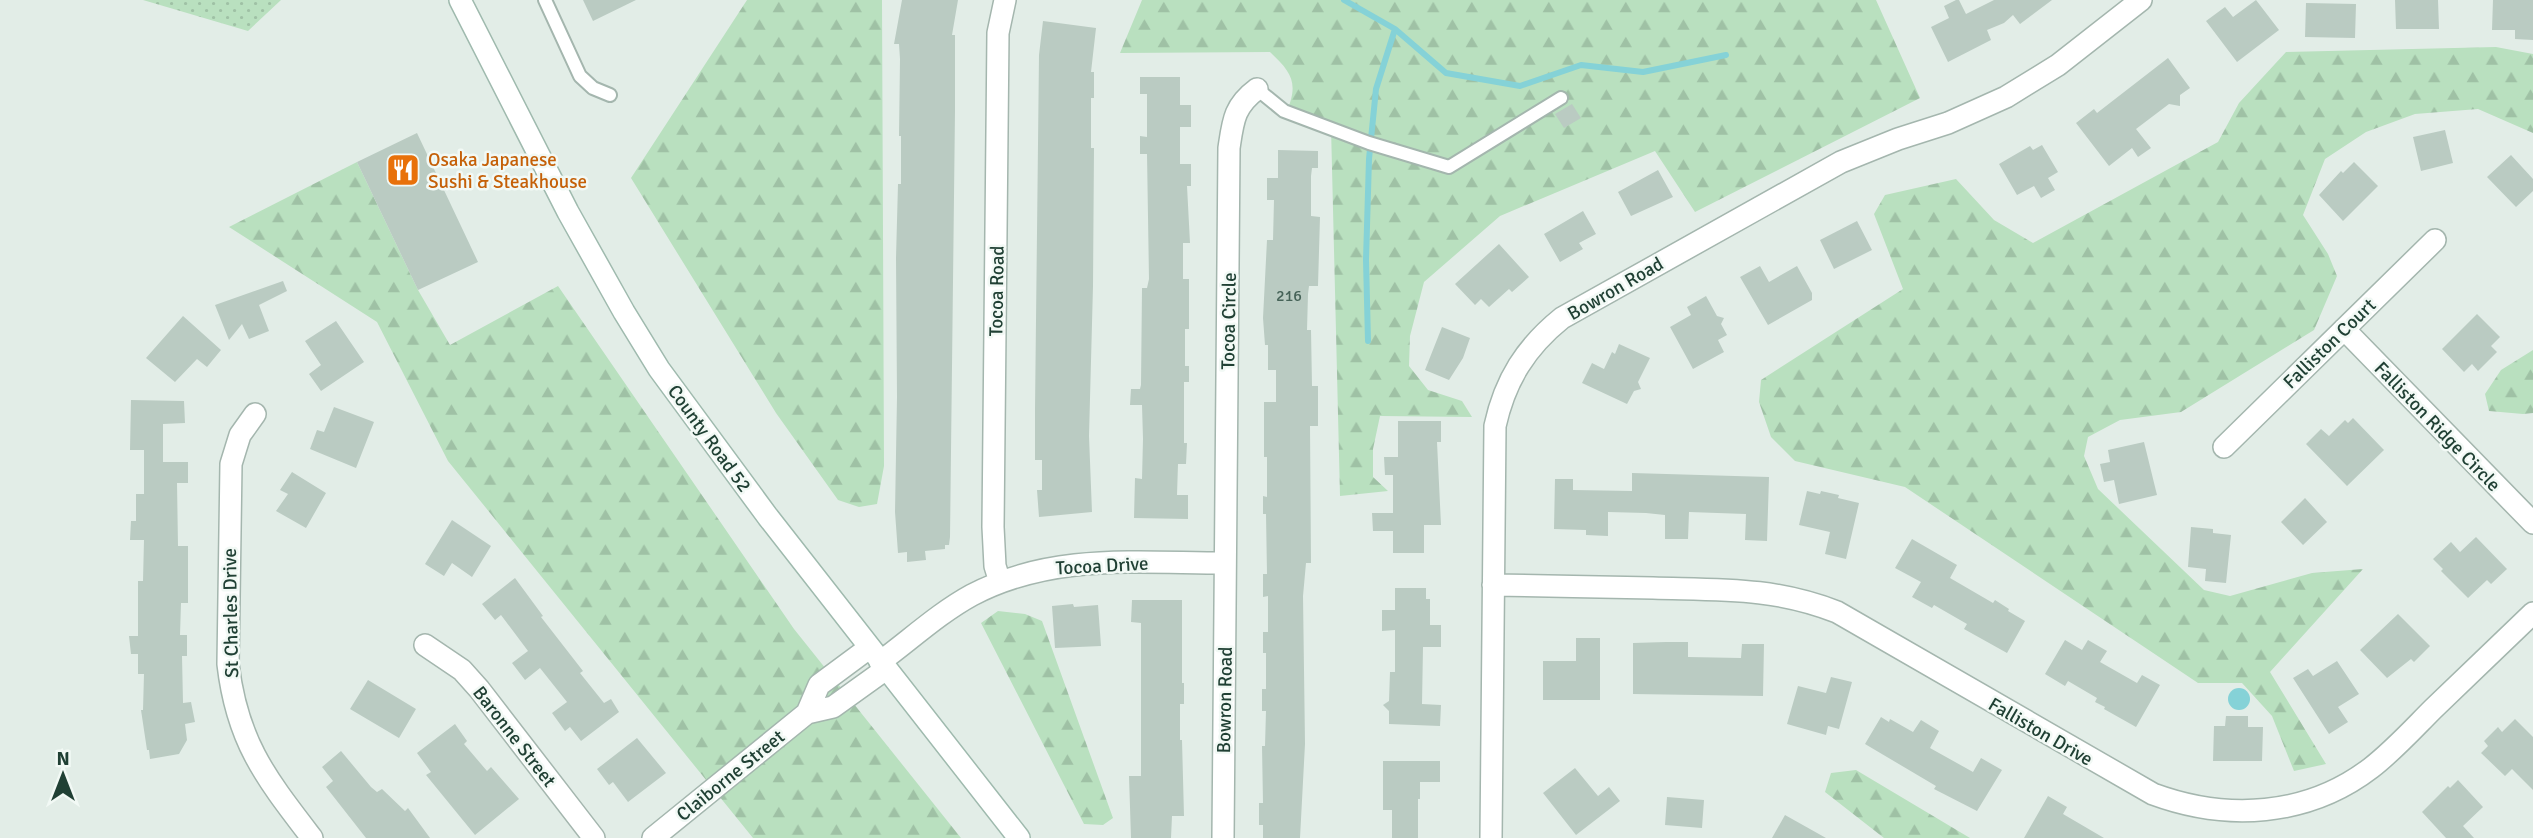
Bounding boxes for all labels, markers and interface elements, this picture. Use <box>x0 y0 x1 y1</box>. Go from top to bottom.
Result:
place label: Osaka Japanese Sushi & Steakhouse <box>428 148 587 194</box>
restaurant icon: Osaka Japanese Sushi & Steakhouse <box>384 151 422 189</box>
street label: Tocoa Road <box>984 245 1010 337</box>
street label: Bowron Road <box>1563 252 1668 326</box>
street label: Tocoa Circle <box>1216 272 1242 370</box>
house number: 216 <box>1276 286 1302 306</box>
street label: Falliston Court <box>2278 293 2381 394</box>
street label: Falliston Ridge Circle <box>2369 357 2506 497</box>
street label: County Road 52 <box>662 380 756 497</box>
street label: St Charles Drive <box>218 548 244 678</box>
street label: Tocoa Drive <box>1055 552 1149 580</box>
street label: Bowron Road <box>1212 646 1238 754</box>
street label: Baronne Street <box>467 681 561 792</box>
street label: Falliston Drive <box>1984 692 2097 771</box>
street label: Claiborne Street <box>672 725 790 827</box>
north arrow <box>28 740 98 810</box>
text: N <box>56 747 70 771</box>

